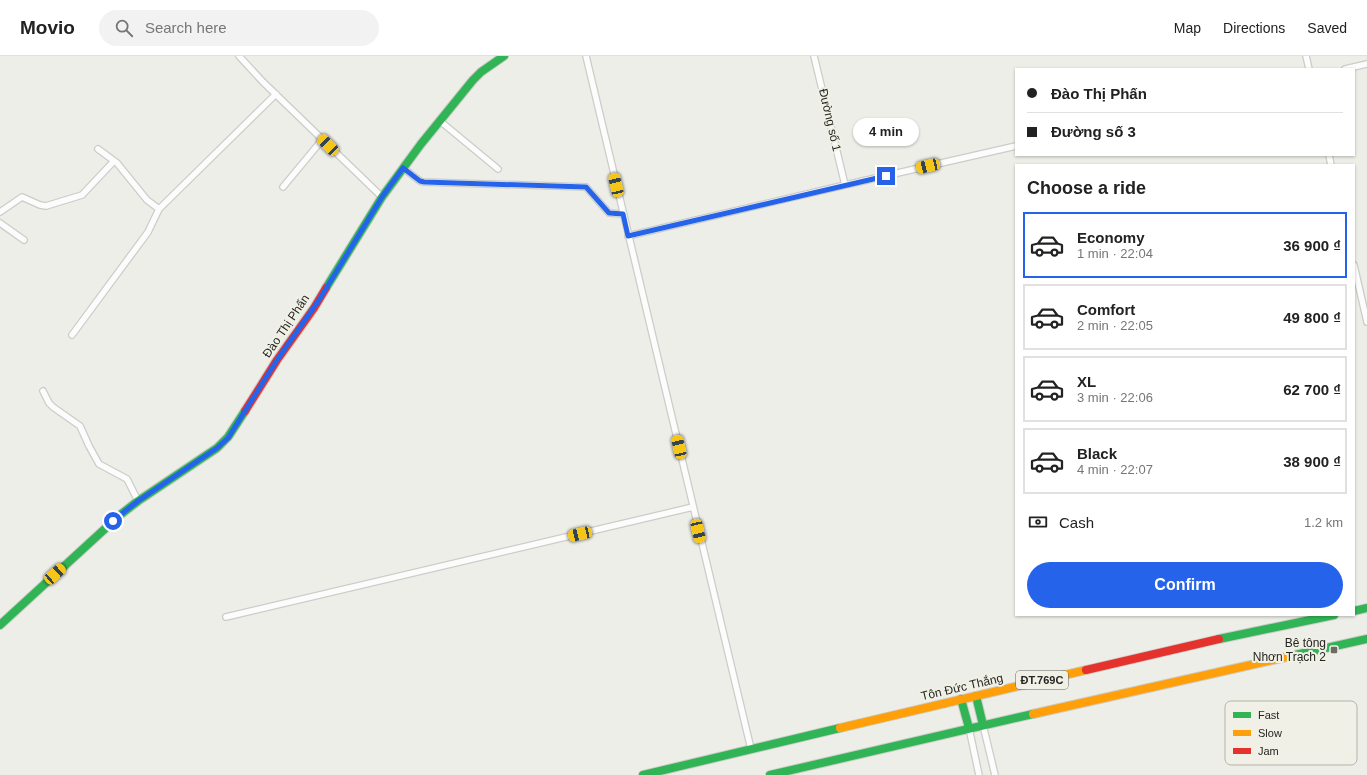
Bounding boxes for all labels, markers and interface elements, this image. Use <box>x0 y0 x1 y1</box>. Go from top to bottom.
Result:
search box <box>99 10 379 46</box>
text: Movio <box>20 17 75 38</box>
icon: search <box>113 17 135 39</box>
text: Search here <box>145 19 227 36</box>
text: Map <box>1174 20 1201 36</box>
text: Directions <box>1223 20 1285 36</box>
text: Saved <box>1307 20 1347 36</box>
text: Đào Thị Phấn <box>1051 85 1147 102</box>
street label: Đường số 1 <box>816 87 844 153</box>
callout: 4 min <box>853 118 919 146</box>
text: Đường số 3 <box>1051 123 1136 140</box>
text: 4 min <box>869 124 903 139</box>
car <box>315 132 341 158</box>
car <box>915 157 941 175</box>
route end <box>877 167 895 185</box>
car <box>607 172 625 198</box>
text: Choose a ride <box>1027 178 1146 198</box>
icon: car <box>1029 227 1065 263</box>
text: Economy <box>1077 229 1145 246</box>
text: 36 900 ₫ <box>1283 237 1341 254</box>
text: 1 min · 22:04 <box>1077 246 1153 261</box>
street label: Đào Thị Phấn <box>260 292 312 360</box>
icon: car <box>1029 299 1065 335</box>
text: Comfort <box>1077 301 1135 318</box>
text: 49 800 ₫ <box>1283 309 1341 326</box>
text: 2 min · 22:05 <box>1077 318 1153 333</box>
icon: car <box>1029 371 1065 407</box>
text: XL <box>1077 373 1096 390</box>
text: 62 700 ₫ <box>1283 381 1341 398</box>
text: 3 min · 22:06 <box>1077 390 1153 405</box>
car <box>670 434 688 460</box>
icon: car <box>1029 443 1065 479</box>
text: Black <box>1077 445 1117 462</box>
text: 38 900 ₫ <box>1283 453 1341 470</box>
text: 4 min · 22:07 <box>1077 462 1153 477</box>
icon: cash <box>1027 511 1049 533</box>
route start <box>104 512 122 530</box>
text: Cash <box>1059 514 1094 531</box>
text: 1.2 km <box>1304 515 1343 530</box>
car <box>689 518 707 544</box>
car <box>567 525 593 543</box>
car <box>42 562 68 586</box>
button: Confirm <box>1027 562 1343 608</box>
place label: Bê tông Nhơn Trạch 2 <box>1253 636 1326 664</box>
marker: Bê tông Nhơn Trạch 2 <box>1329 645 1339 655</box>
street label: Tôn Đức Thắng <box>919 670 1004 703</box>
road number: ĐT.769C <box>1016 671 1068 689</box>
legend <box>1225 701 1357 765</box>
text: Fast <box>1258 709 1279 721</box>
text: Slow <box>1258 727 1282 739</box>
text: Jam <box>1258 745 1279 757</box>

